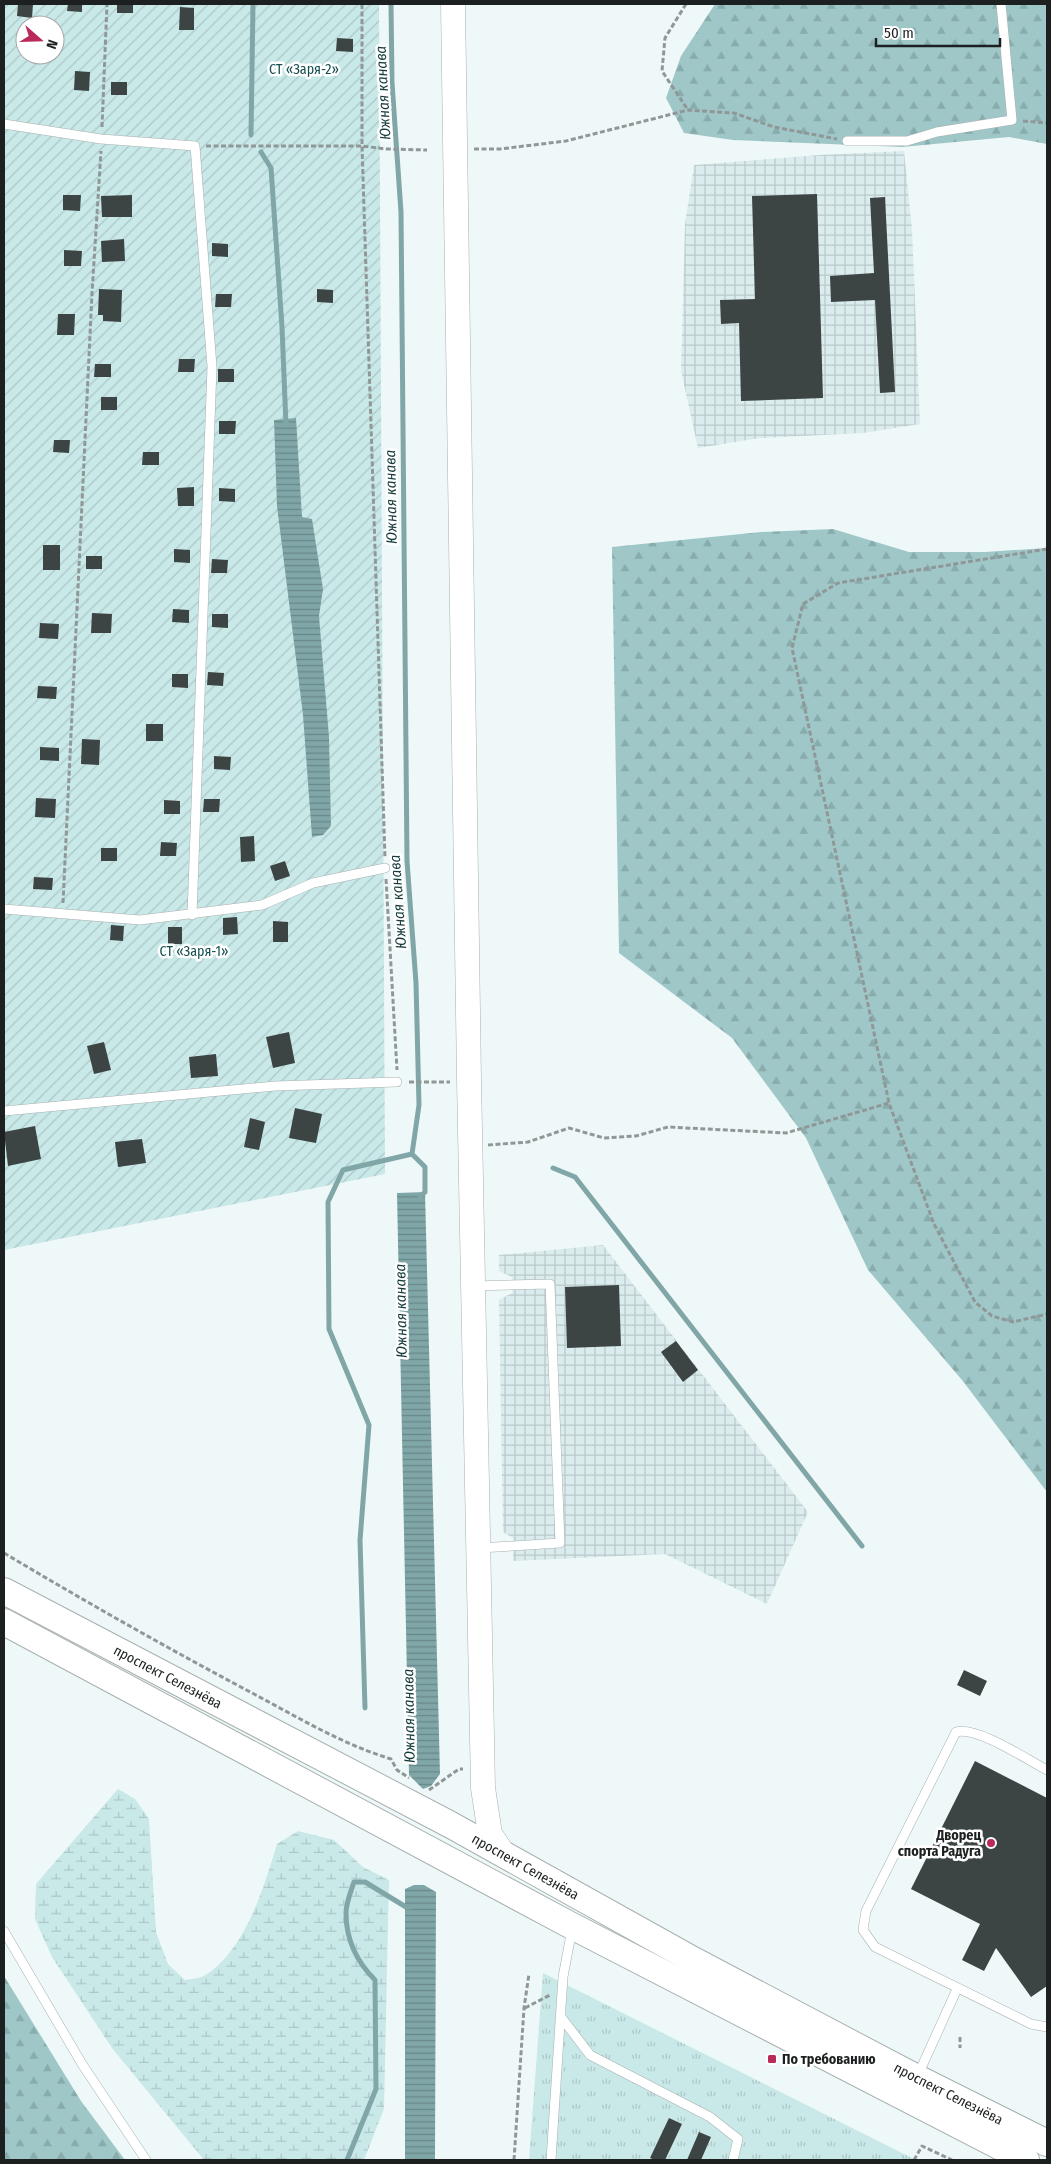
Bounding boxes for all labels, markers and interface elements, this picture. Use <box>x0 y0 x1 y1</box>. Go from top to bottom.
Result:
north arrow <box>15 15 65 65</box>
scale bar <box>876 15 1000 47</box>
text: 50 m <box>884 24 914 42</box>
text: N <box>42 37 61 51</box>
water label: Южная канава <box>372 45 394 141</box>
park label: СТ «Заря-2» <box>269 61 339 78</box>
water label: Южная канава <box>381 449 401 544</box>
water label: Южная канава <box>386 854 410 950</box>
park label: СТ «Заря-1» <box>160 943 228 960</box>
water label: Южная канава <box>391 1263 411 1358</box>
street label: проспект Селезнёва <box>111 1641 225 1712</box>
water label: Южная канава <box>399 1668 419 1763</box>
place label: Дворец спорта Радуга <box>898 1827 981 1860</box>
street label: проспект Селезнёва <box>469 1830 582 1903</box>
marker: Дворец спорта Радуга <box>985 1837 997 1849</box>
place label: По требованию <box>782 2051 875 2068</box>
marker: По требованию <box>766 2053 778 2065</box>
street label: проспект Селезнёва <box>891 2059 1006 2128</box>

